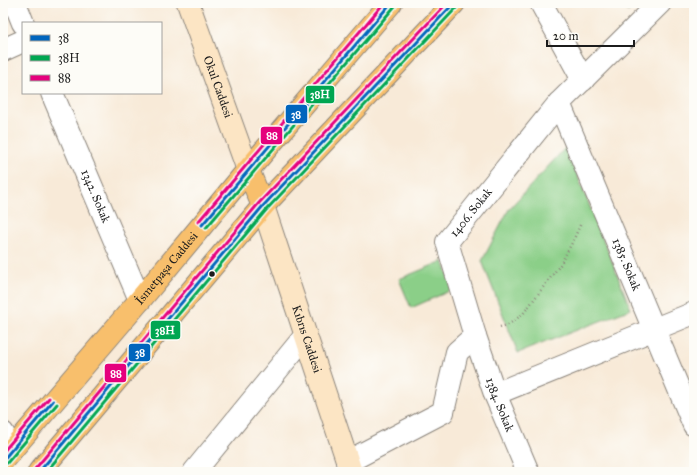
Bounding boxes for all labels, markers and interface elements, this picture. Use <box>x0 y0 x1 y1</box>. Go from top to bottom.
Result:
legend <box>22 22 162 94</box>
scale bar <box>547 22 634 48</box>
text: 20 m <box>553 29 579 43</box>
text: 38 <box>58 31 69 45</box>
text: 38H <box>58 51 80 65</box>
street label: Okul Caddesi <box>201 54 236 120</box>
text: 88 <box>58 71 71 85</box>
line badge: 38H <box>305 85 335 104</box>
text: 38H <box>310 88 330 102</box>
line badge: 38 <box>285 104 308 124</box>
text: 38 <box>291 108 301 122</box>
line badge: 88 <box>260 126 283 145</box>
text: 88 <box>266 129 278 142</box>
street label: 1342. Sokak <box>78 167 114 225</box>
street label: 1406. Sokak <box>447 185 495 240</box>
street label: İsmetpaşa Caddesi <box>132 229 201 307</box>
street label: 1385. Sokak <box>609 236 644 293</box>
unlabelled marker <box>207 269 217 279</box>
street label: Kıbrıs Caddesi <box>289 303 325 375</box>
line badge: 38H <box>150 320 181 340</box>
text: 38H <box>155 324 175 338</box>
line badge: 38 <box>128 343 151 362</box>
text: 38 <box>135 346 145 360</box>
line badge: 88 <box>104 363 127 383</box>
text: 88 <box>110 367 122 380</box>
street label: 1384. Sokak <box>483 376 517 434</box>

